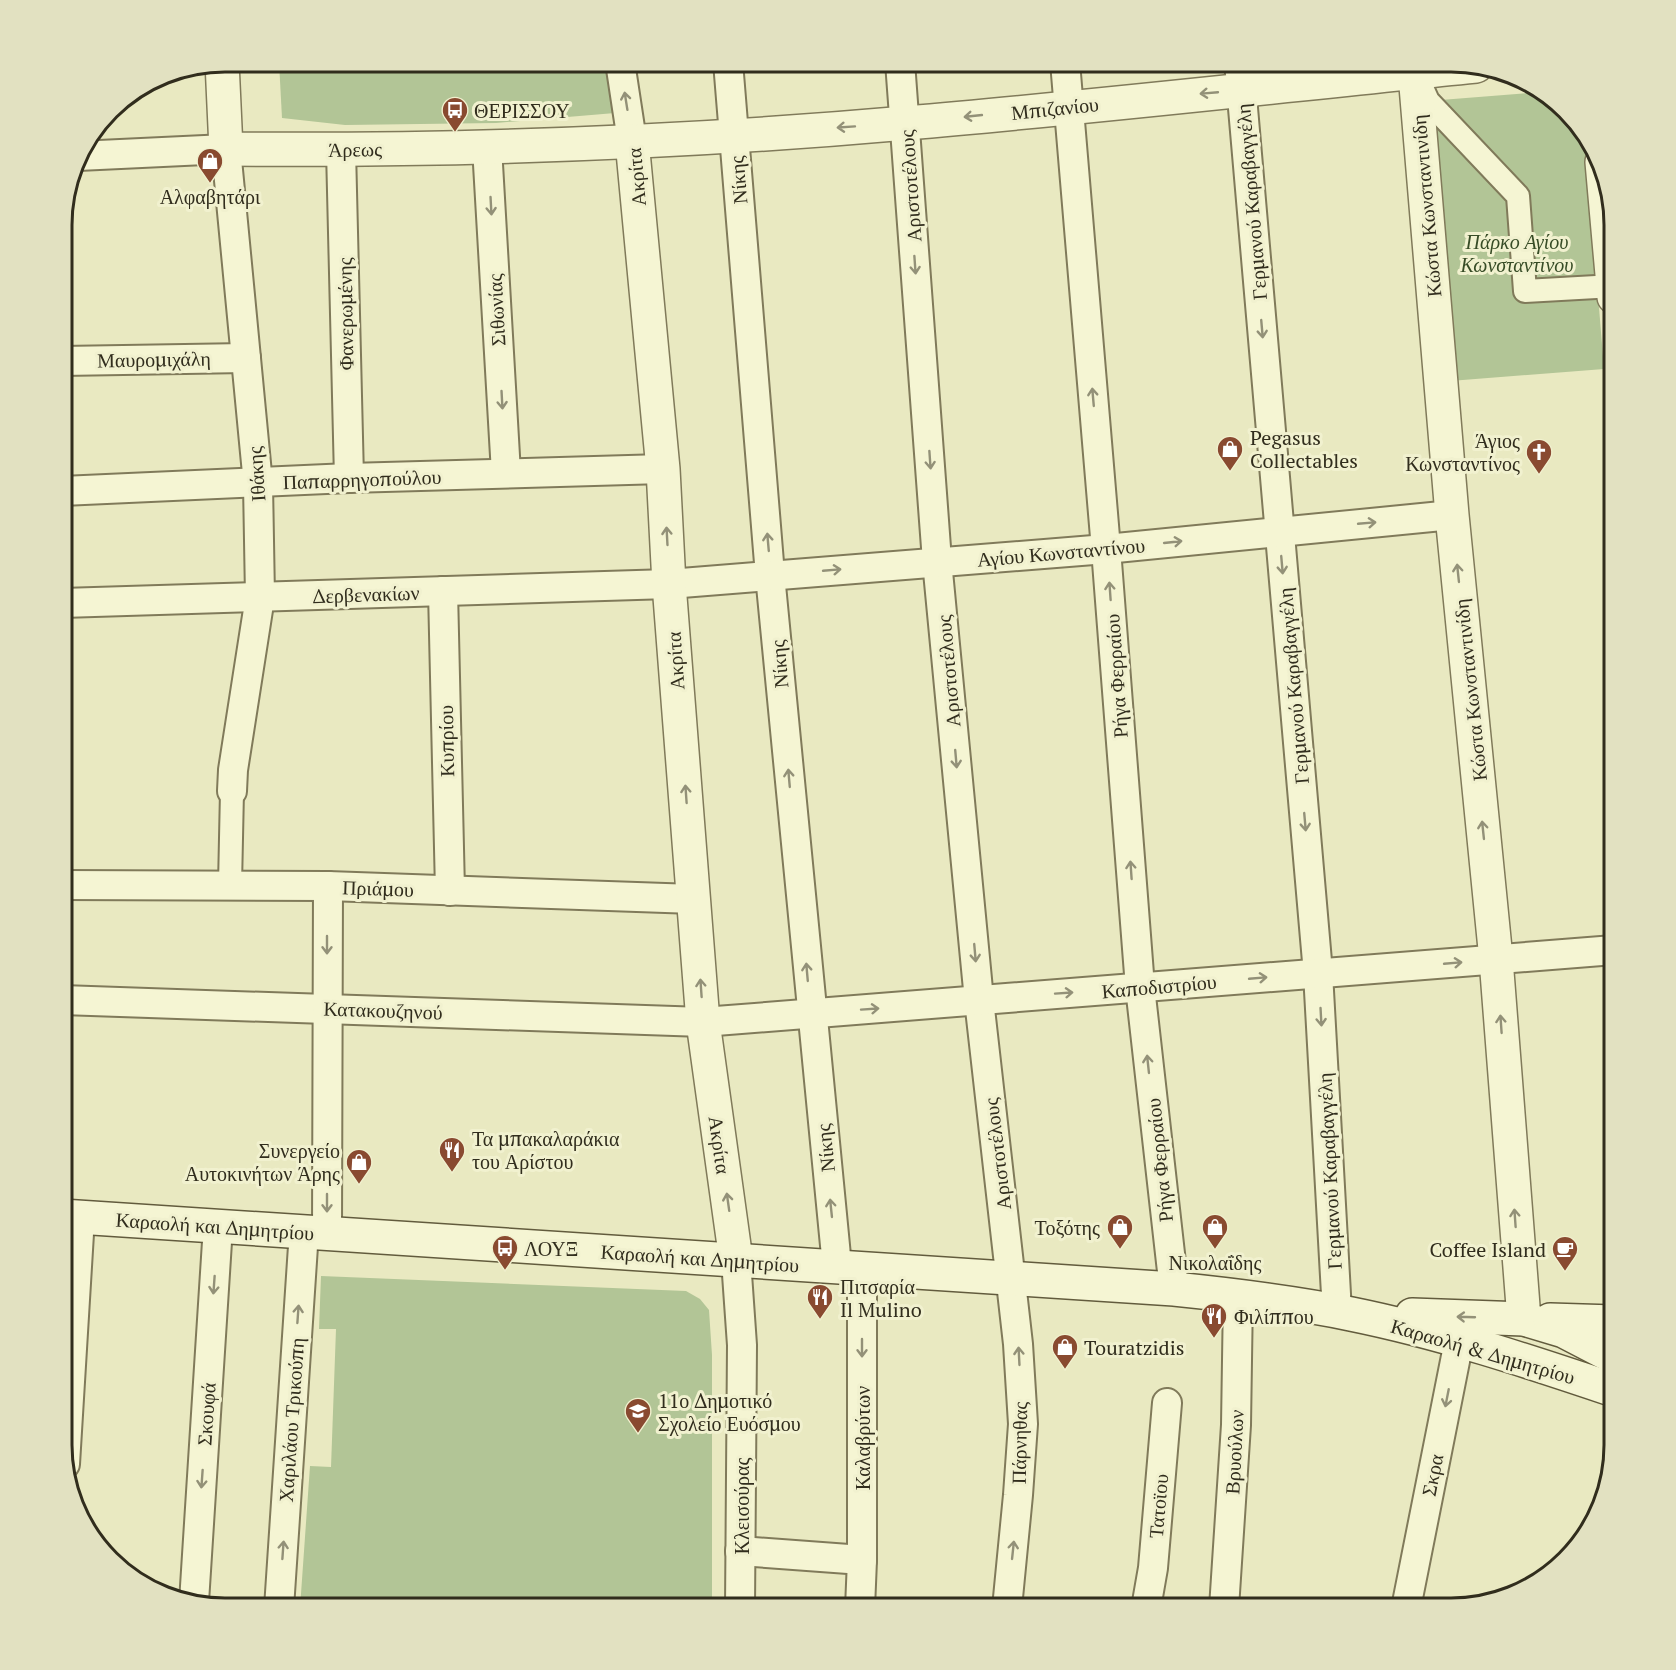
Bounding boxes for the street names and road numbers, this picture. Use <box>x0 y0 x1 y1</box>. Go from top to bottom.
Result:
street label: Μπιζανίου <box>1010 90 1100 126</box>
street label: Γερμανού Καραβαγγέλη <box>1229 103 1273 301</box>
street label: Κώστα Κωνσταντινίδη <box>1405 114 1447 298</box>
street label: Αριστοτέλους <box>893 129 927 243</box>
street label: Άρεως <box>328 135 382 163</box>
street label: Ακρίτα <box>620 146 652 207</box>
street label: Νίκης <box>722 155 754 205</box>
street label: Φανερωμένης <box>331 257 359 371</box>
street label: Σιθωνίας <box>481 273 511 347</box>
street label: Μαυρομιχάλη <box>97 345 211 373</box>
street label: Ιθάκης <box>241 445 271 502</box>
street label: Παπαρρηγοπούλου <box>282 463 442 495</box>
street label: Αγίου Κωνσταντίνου <box>976 531 1146 573</box>
street label: Δερβενακίων <box>312 579 420 609</box>
street label: Γερμανού Καραβαγγέλη <box>1271 587 1315 785</box>
street label: Κώστα Κωνσταντινίδη <box>1447 598 1493 782</box>
street label: Ρήγα Φερραίου <box>1098 613 1134 739</box>
street label: Αριστοτέλους <box>930 614 966 728</box>
street label: Ακρίτα <box>659 630 691 691</box>
street label: Νίκης <box>763 639 795 689</box>
street label: Κυπρίου <box>432 705 460 777</box>
street label: Πριάμου <box>342 873 414 903</box>
street label: Καποδιστρίου <box>1100 968 1218 1004</box>
street label: Κατακουζηνού <box>323 994 443 1026</box>
street label: Γερμανού Καραβαγγέλη <box>1310 1072 1348 1270</box>
street label: Αριστοτέλους <box>977 1096 1017 1212</box>
street label: Ρήγα Φερραίου <box>1139 1097 1179 1223</box>
street label: Ακρίτα <box>703 1114 738 1176</box>
street label: Νίκης <box>809 1123 841 1173</box>
street label: Καραολή και Δημητρίου <box>115 1206 315 1246</box>
street label: Καραολή και Δημητρίου <box>600 1238 800 1278</box>
street label: Καραολή & Δημητρίου <box>1388 1312 1578 1390</box>
street label: Χαριλάου Τρικούπη <box>272 1337 310 1503</box>
street label: Σκουφά <box>190 1381 222 1446</box>
street label: Καλαβρύτων <box>849 1386 876 1490</box>
street label: Πάρνηθας <box>1005 1402 1033 1484</box>
street label: Βρυούλων <box>1218 1409 1250 1495</box>
street label: Σκρα <box>1415 1451 1449 1498</box>
street label: Κλεισούρας <box>728 1457 755 1554</box>
street label: Τατοϊου <box>1142 1473 1174 1539</box>

